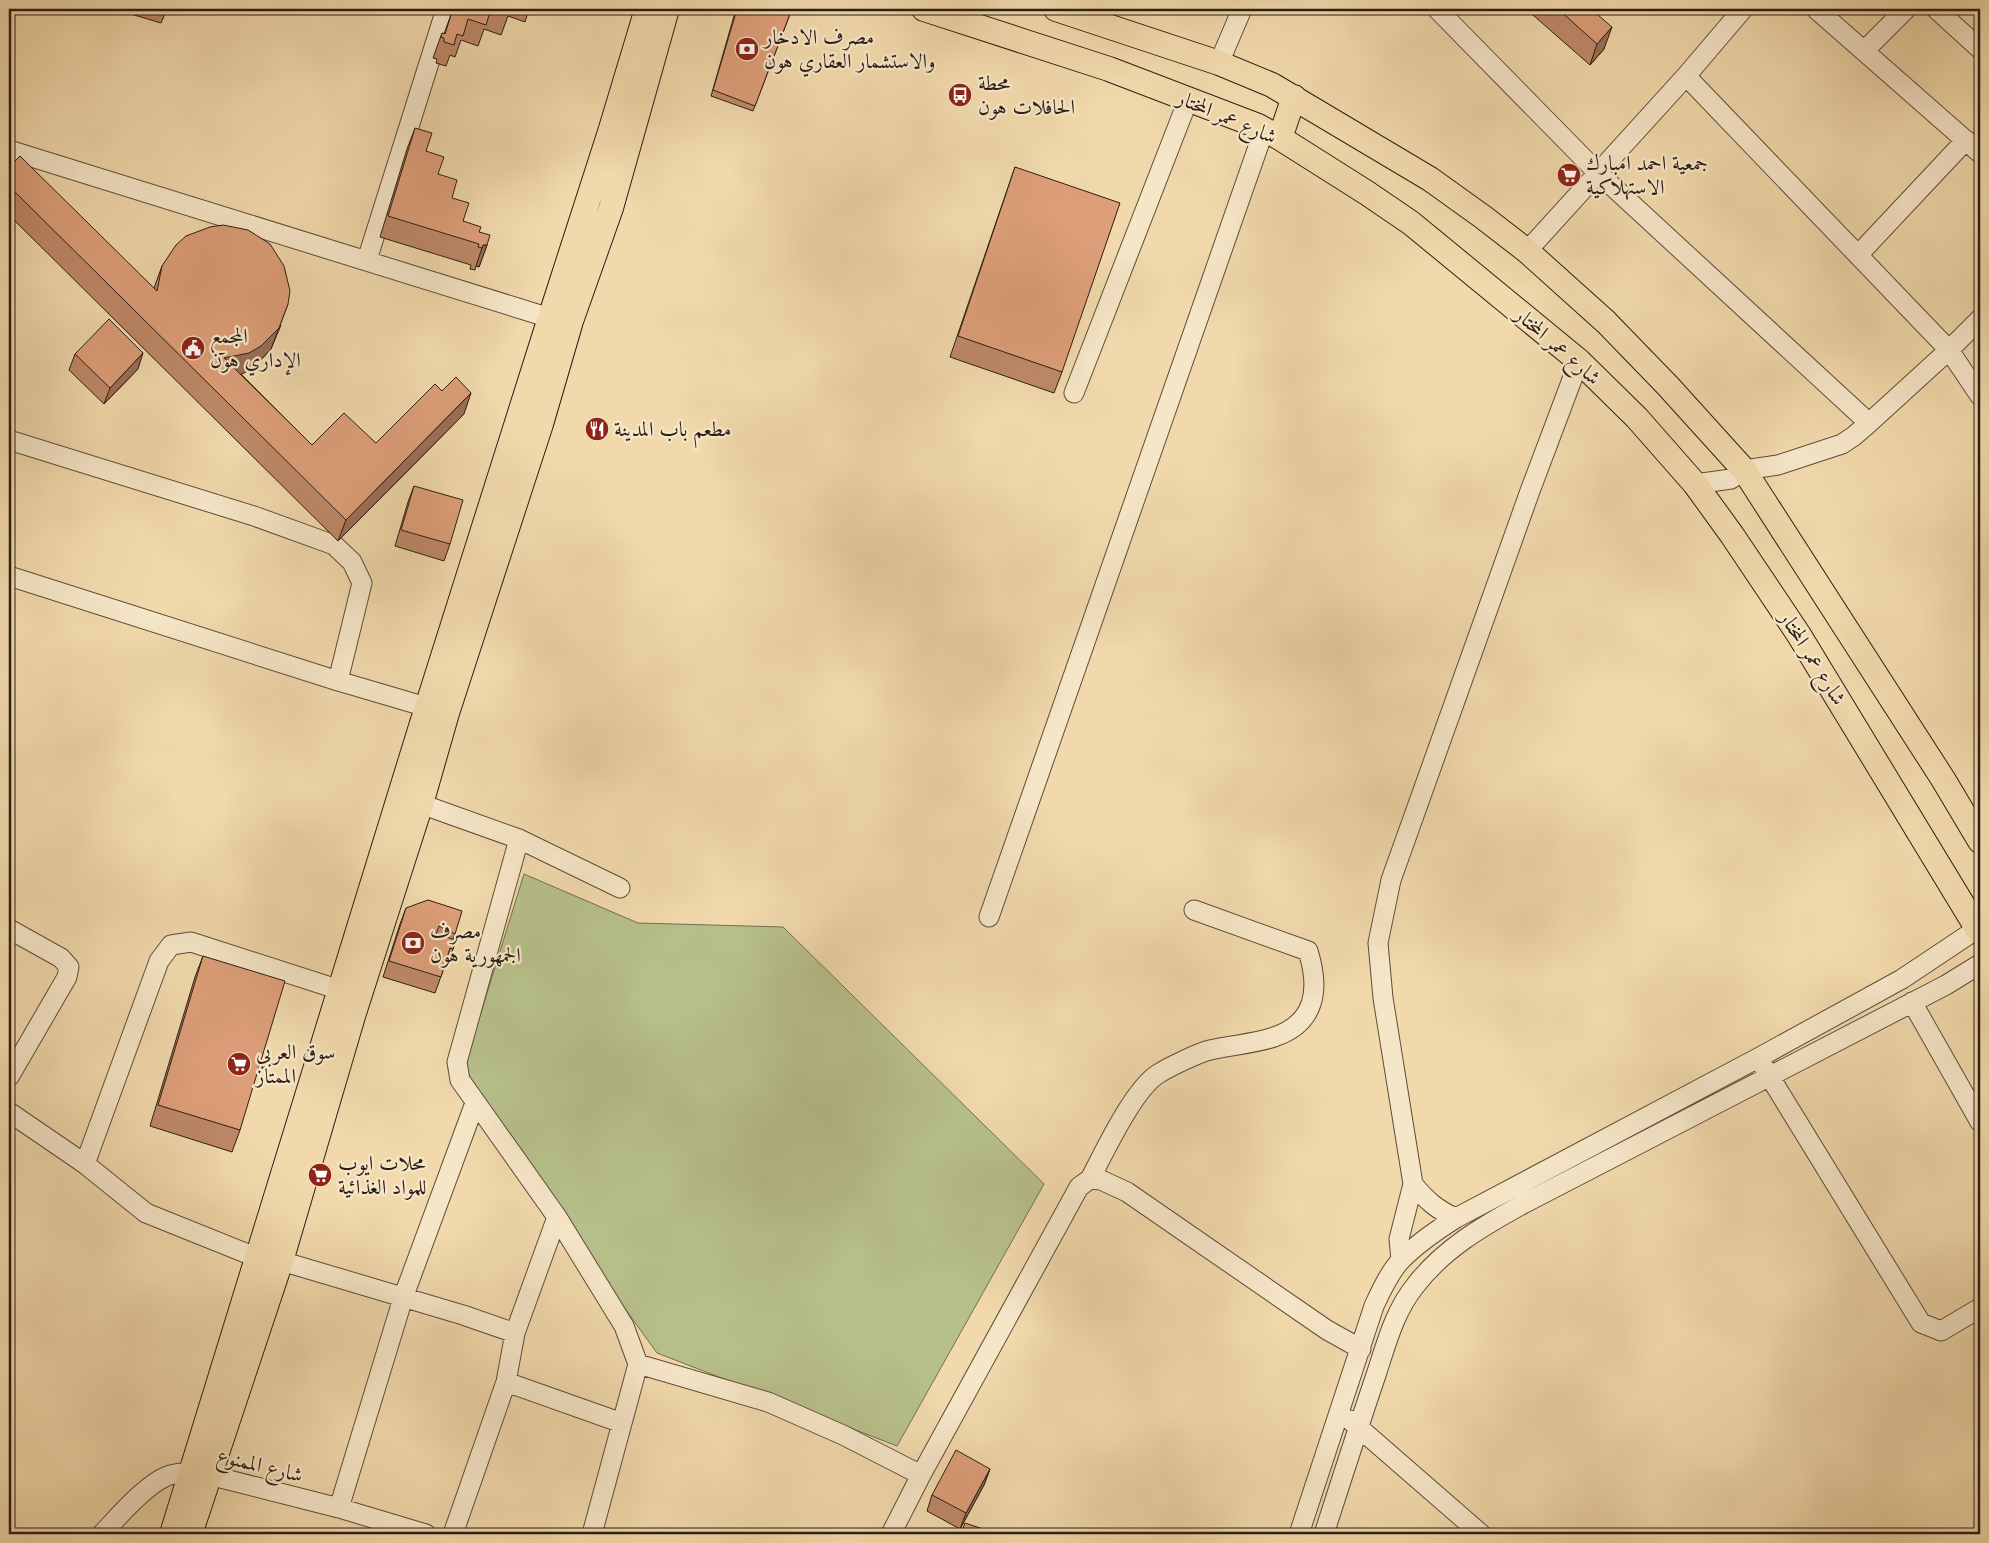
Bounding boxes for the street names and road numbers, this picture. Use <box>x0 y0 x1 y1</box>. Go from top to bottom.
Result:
street label: شارع عمر المختار <box>1169 83 1281 154</box>
street label: شارع عمر المختار <box>1505 299 1607 394</box>
street label: شارع عمر المختار <box>1769 604 1853 712</box>
street label: شارع الممنوع <box>213 1441 306 1493</box>

